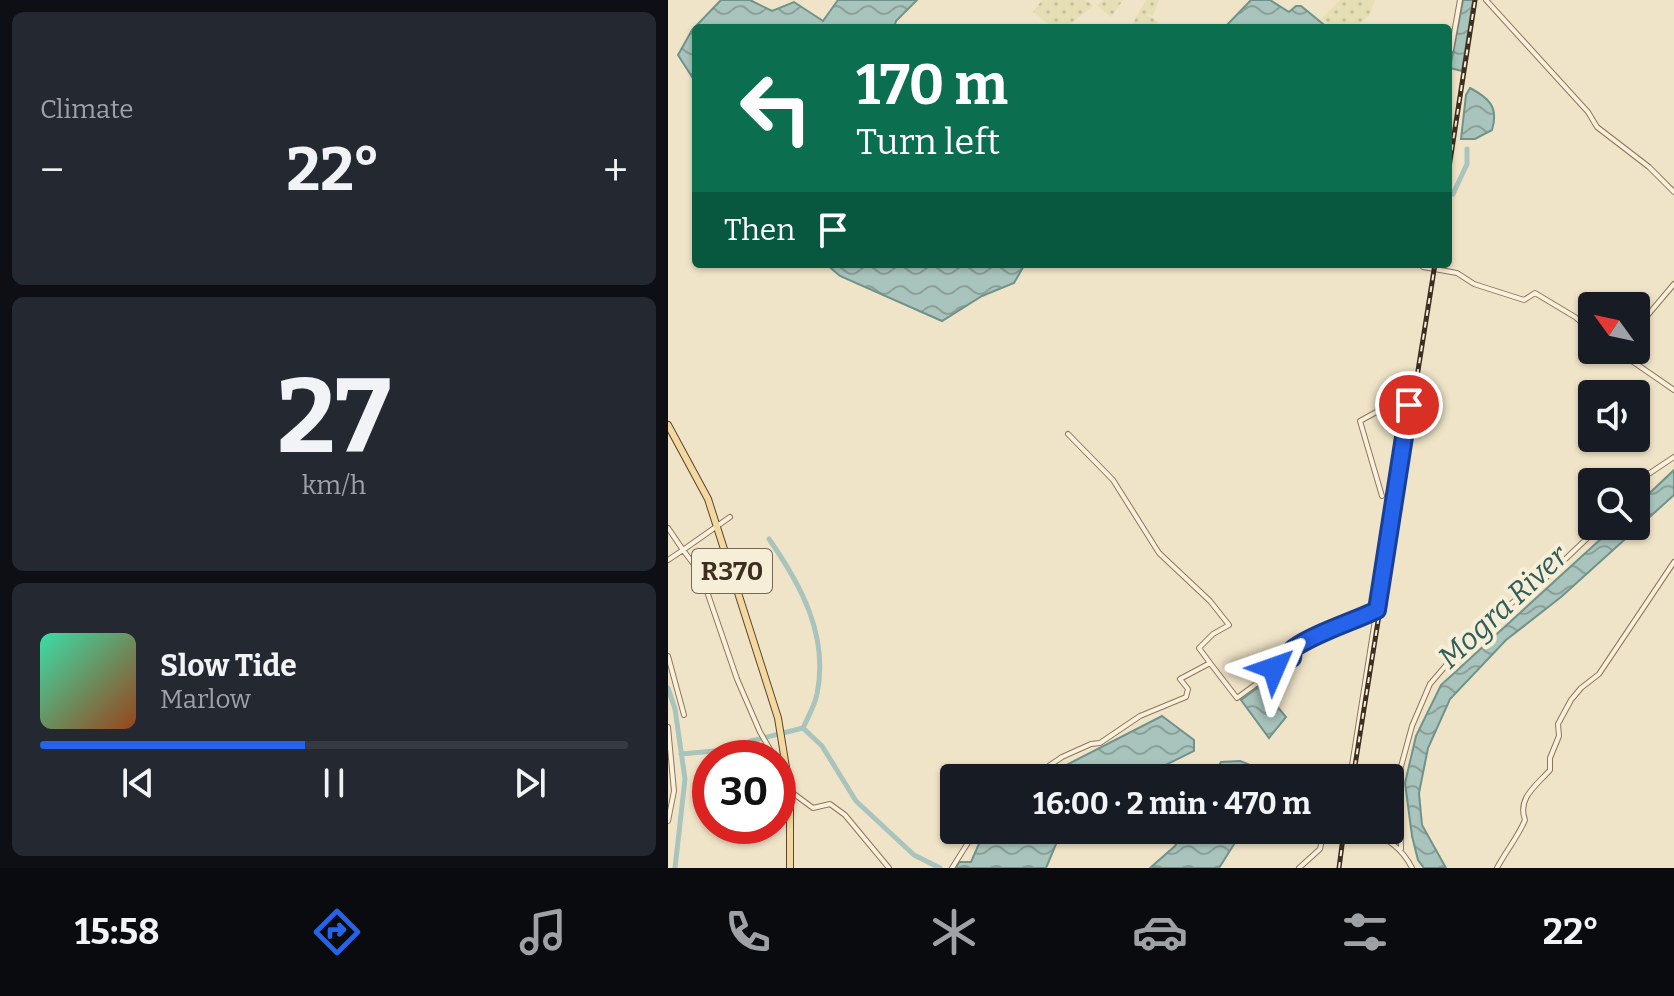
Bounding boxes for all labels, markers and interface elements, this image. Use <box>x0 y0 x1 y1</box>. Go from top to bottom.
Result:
text: 170 m <box>856 52 1008 119</box>
icon: left <box>724 56 828 160</box>
text: Climate <box>40 94 134 125</box>
text: Turn left <box>856 120 1000 164</box>
text: 22° <box>287 134 381 206</box>
text: − <box>40 144 64 197</box>
text: + <box>603 144 628 197</box>
icon: arrive <box>811 208 855 252</box>
text: Then <box>724 212 795 248</box>
north arrow <box>1578 292 1650 364</box>
map controls <box>1578 292 1650 540</box>
text: 27 <box>277 355 391 480</box>
pin <box>1375 371 1443 439</box>
button: sound <box>1578 380 1650 452</box>
icon: arrive <box>1387 383 1431 427</box>
button: search <box>1578 468 1650 540</box>
text: km/h <box>302 470 366 501</box>
water label: Mogra River <box>1431 537 1576 676</box>
road number: R370 <box>692 549 772 593</box>
position arrow <box>1232 626 1316 710</box>
text: Slow Tide <box>160 648 297 684</box>
text: Marlow <box>160 684 251 715</box>
speed limit sign: 30 <box>692 740 796 844</box>
icon: previous <box>116 761 160 805</box>
icon: pause <box>312 761 356 805</box>
icon: next <box>508 761 552 805</box>
text: 16:00 · 2 min · 470 m <box>1033 786 1311 822</box>
icon: directions <box>309 904 365 960</box>
icon: music <box>515 904 571 960</box>
icon: phone <box>720 904 776 960</box>
icon: climate <box>926 904 982 960</box>
icon: car <box>1132 904 1188 960</box>
icon: filters <box>1337 904 1393 960</box>
text: 15:58 <box>75 910 160 954</box>
text: 22° <box>1543 910 1599 954</box>

